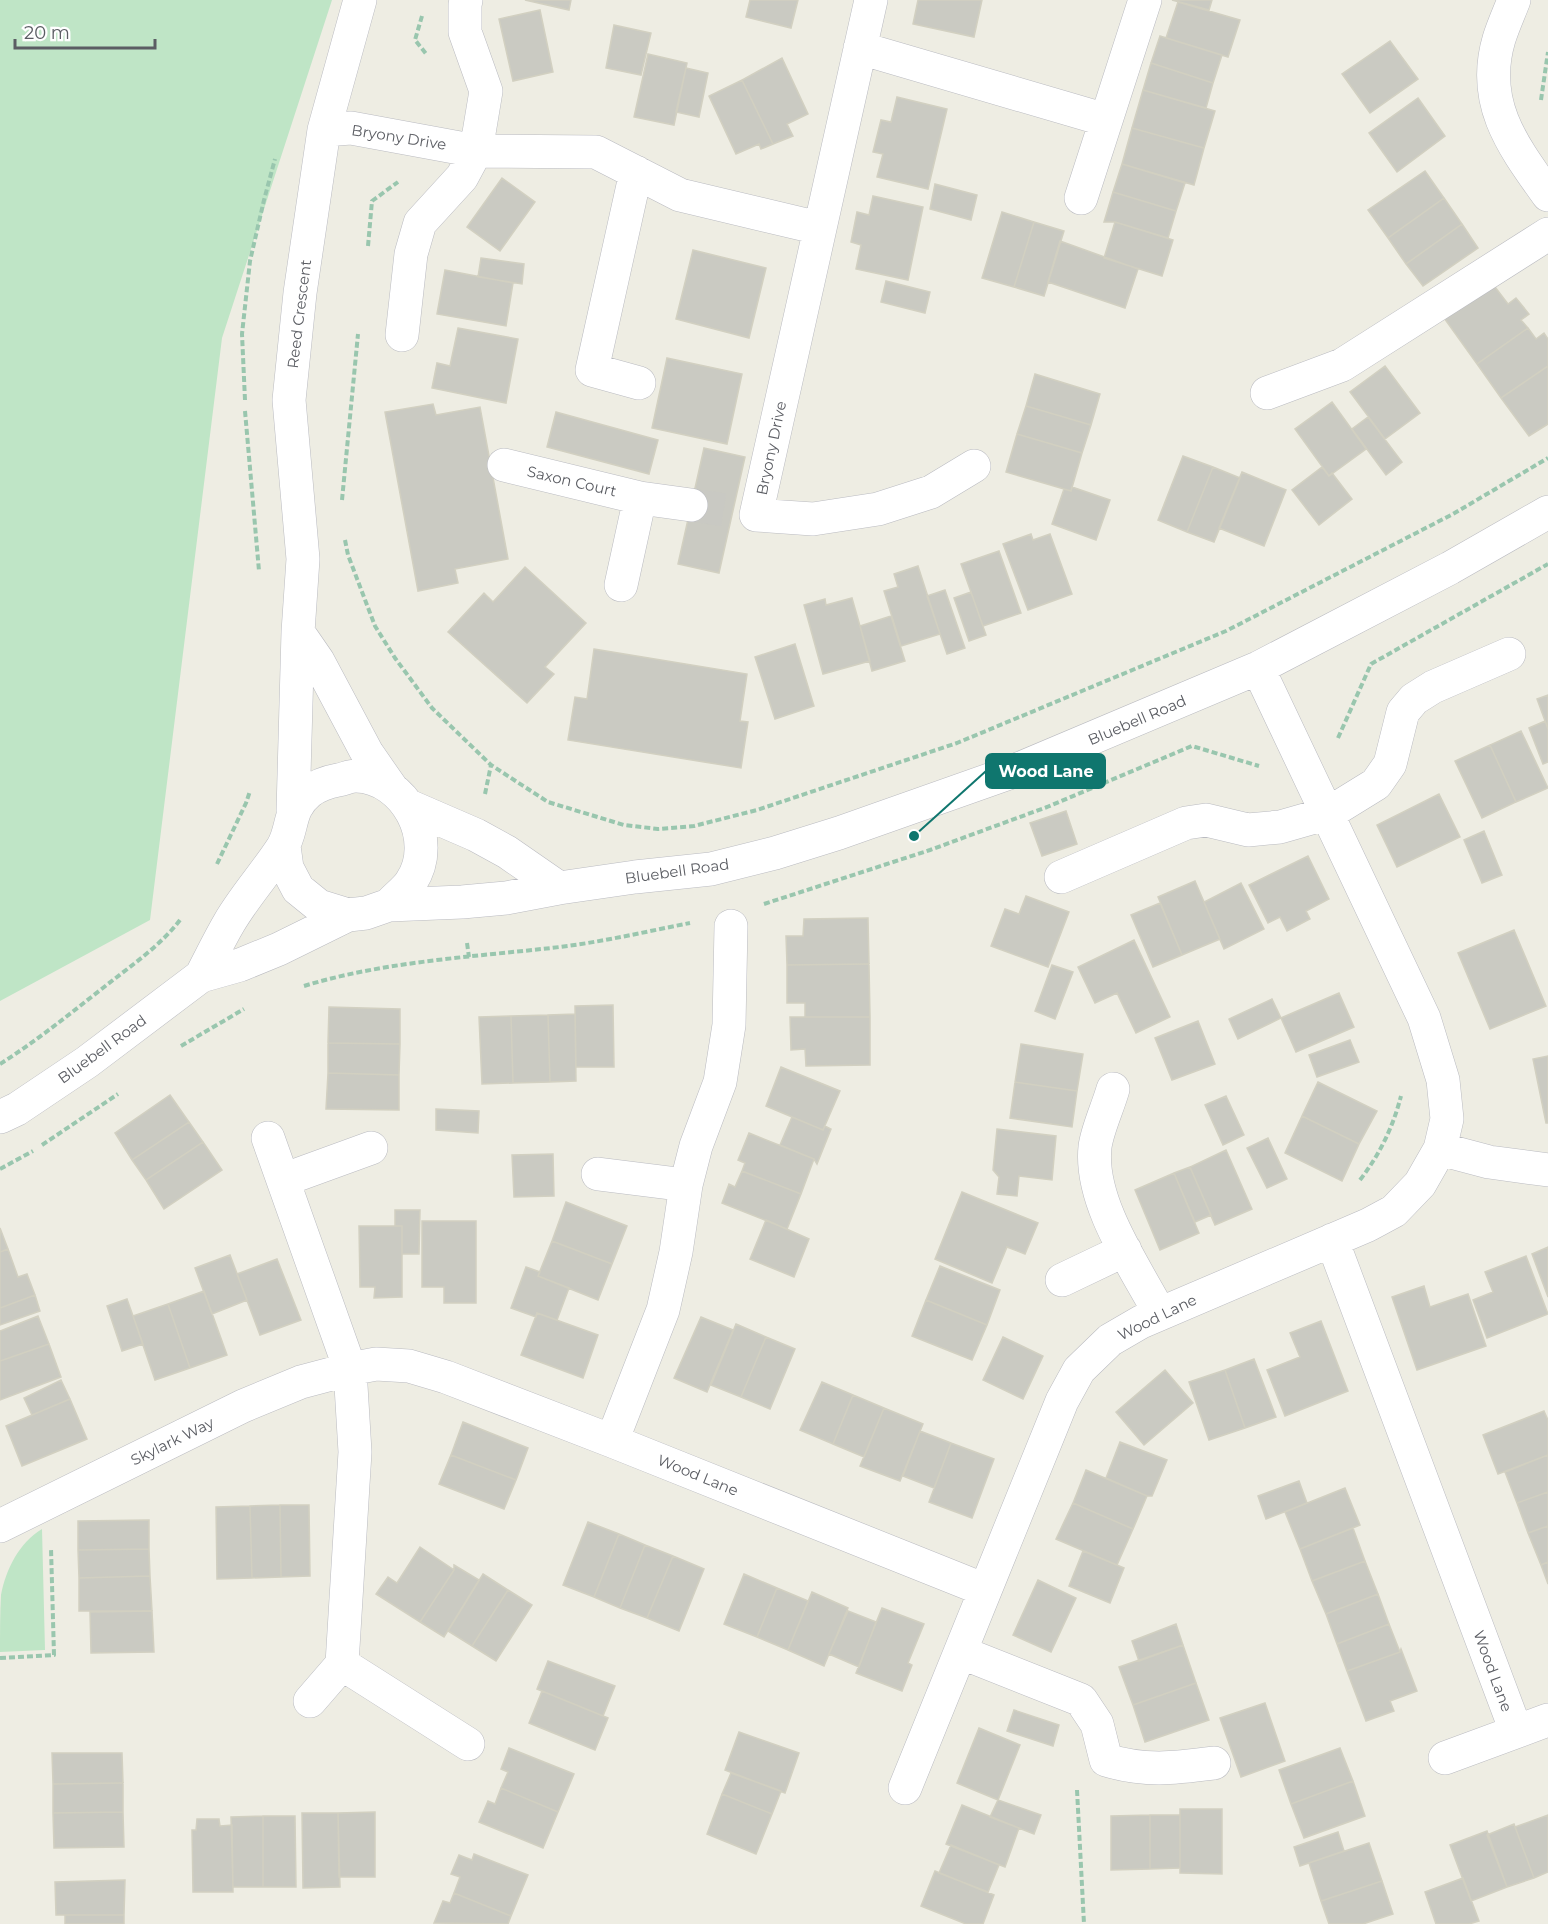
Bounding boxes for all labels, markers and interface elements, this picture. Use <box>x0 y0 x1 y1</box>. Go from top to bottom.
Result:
scale bar <box>15 12 154 50</box>
text: 20 m <box>24 22 70 44</box>
street label: Bryony Drive <box>350 120 448 154</box>
street label: Reed Crescent <box>283 258 315 370</box>
street label: Bryony Drive <box>752 399 790 497</box>
street label: Saxon Court <box>525 461 619 501</box>
street label: Bluebell Road <box>1085 691 1189 749</box>
callout: Wood Lane <box>986 754 1105 788</box>
text: Wood Lane <box>998 762 1094 781</box>
street label: Bluebell Road <box>624 854 730 888</box>
street label: Bluebell Road <box>54 1010 150 1088</box>
street label: Wood Lane <box>1114 1290 1200 1344</box>
street label: Skylark Way <box>127 1412 217 1469</box>
street label: Wood Lane <box>655 1450 741 1500</box>
street label: Wood Lane <box>1469 1628 1517 1714</box>

